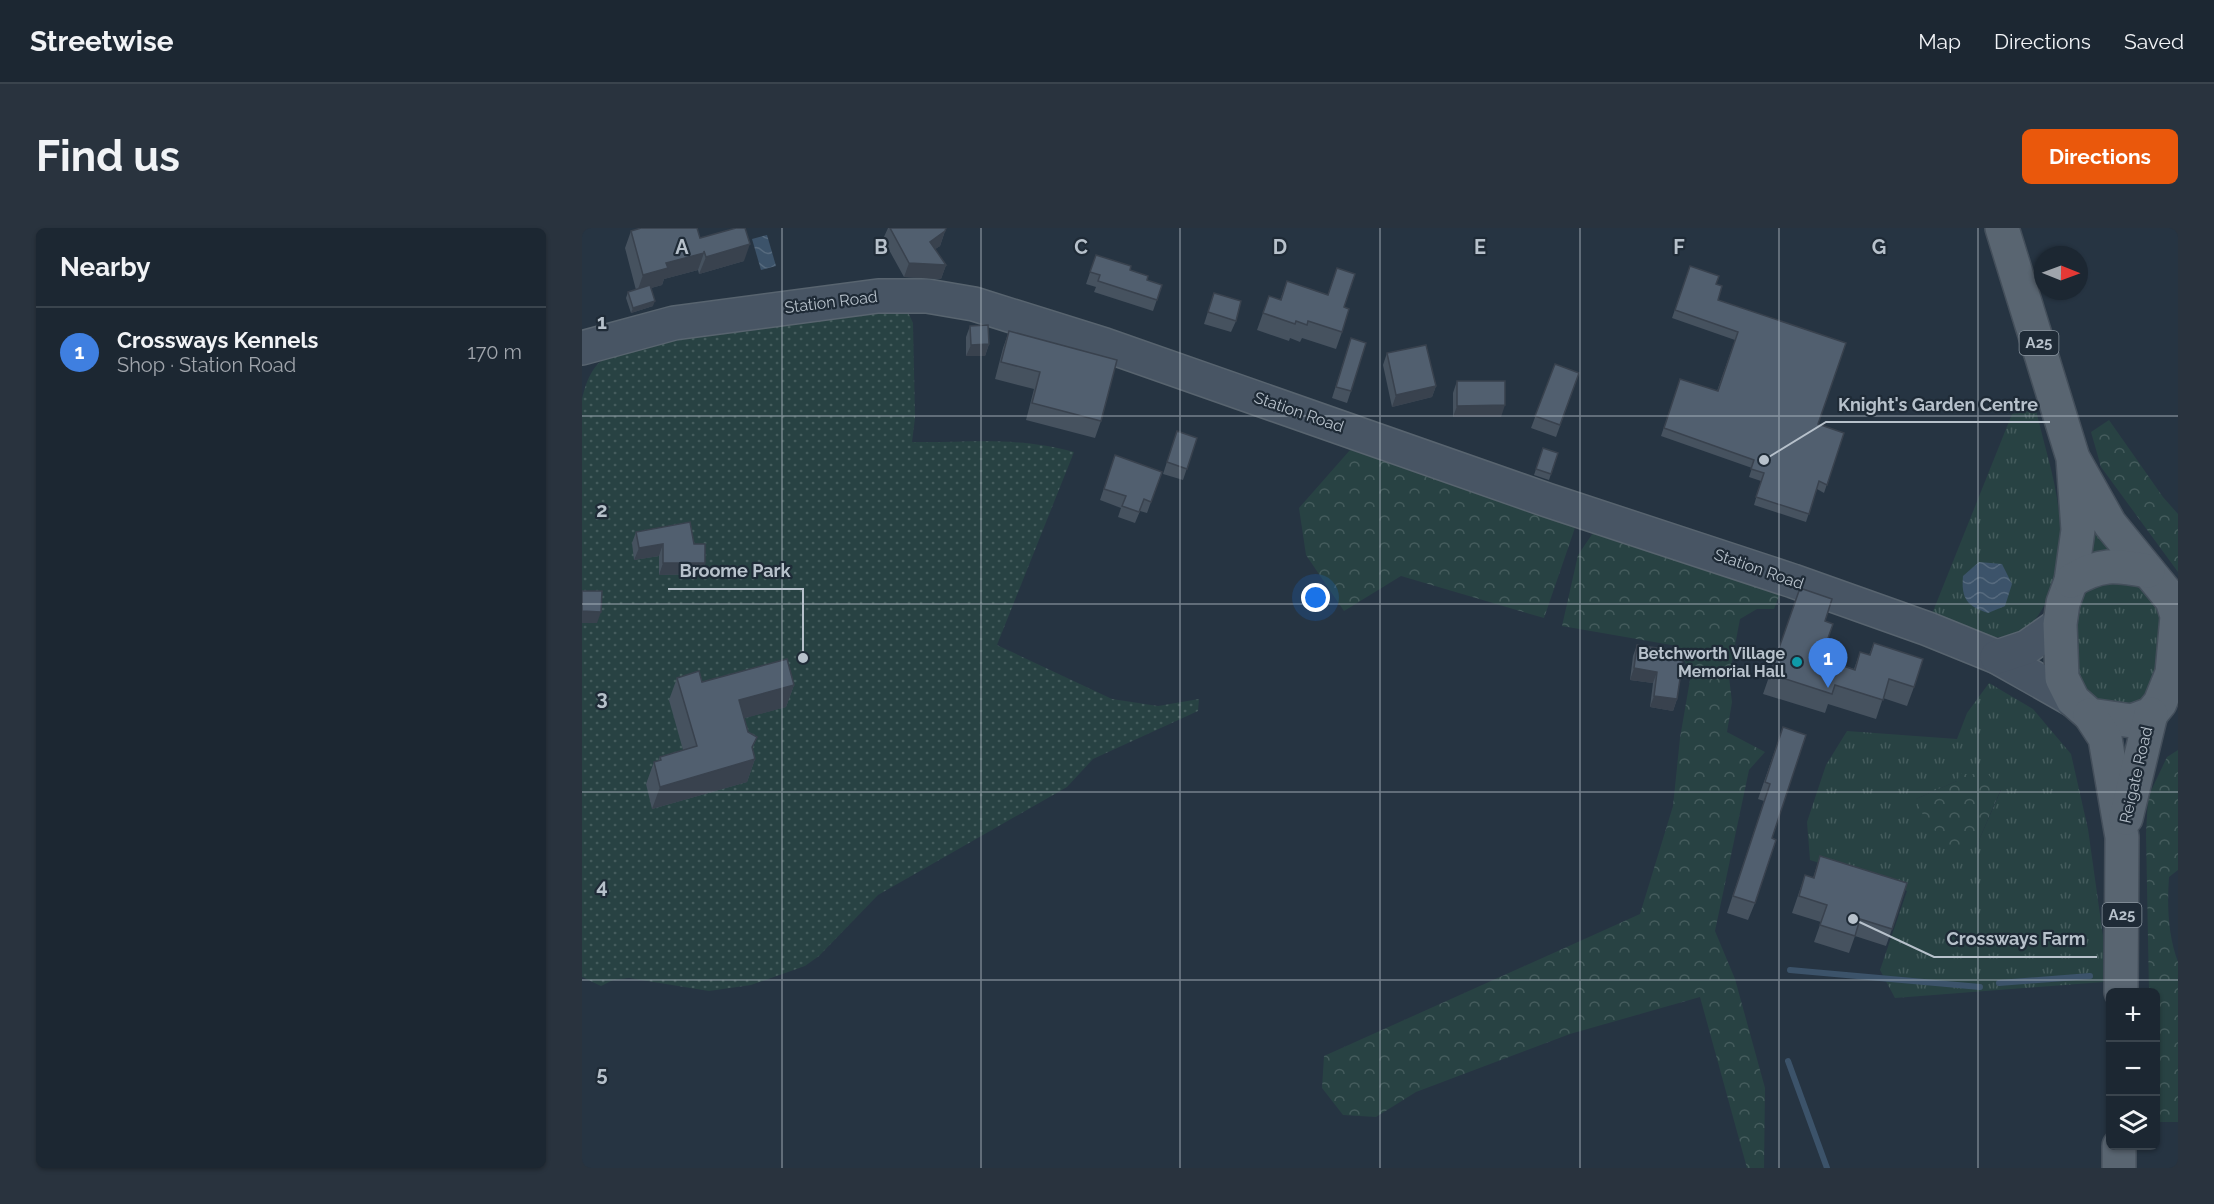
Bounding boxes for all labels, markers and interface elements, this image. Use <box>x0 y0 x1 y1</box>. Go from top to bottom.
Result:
text: Streetwise <box>30 25 174 58</box>
text: Map <box>1918 29 1961 54</box>
text: Directions <box>1994 29 2091 54</box>
text: Saved <box>2124 29 2184 54</box>
button: Directions <box>2022 129 2178 184</box>
text: Find us <box>36 132 180 181</box>
text: A <box>675 235 689 259</box>
text: B <box>874 235 888 259</box>
text: C <box>1074 235 1088 259</box>
text: D <box>1273 235 1287 259</box>
text: E <box>1474 235 1486 259</box>
text: F <box>1673 235 1685 259</box>
text: G <box>1872 235 1886 259</box>
north arrow <box>2034 246 2088 300</box>
text: Nearby <box>60 252 150 282</box>
street label: Station Road <box>783 287 879 317</box>
text: 1 <box>597 310 607 334</box>
text: Crossways Kennels <box>117 327 318 353</box>
road number: A25 <box>2020 331 2058 355</box>
text: 1 <box>75 340 84 364</box>
text: 170 m <box>467 340 522 364</box>
text: Shop · Station Road <box>117 353 296 377</box>
callout: Knight's Garden Centre <box>1826 386 2050 422</box>
street label: Station Road <box>1252 388 1346 436</box>
text: Knight's Garden Centre <box>1838 394 2038 415</box>
text: 2 <box>596 498 608 522</box>
street label: Station Road <box>1712 545 1806 593</box>
callout: Broome Park <box>668 553 803 589</box>
text: Broome Park <box>679 560 792 581</box>
your location <box>1301 583 1330 612</box>
pin: 1 <box>1808 638 1848 688</box>
place label: Betchworth Village Memorial Hall <box>1638 644 1786 681</box>
marker: Betchworth Village Memorial Hall <box>1790 655 1804 669</box>
text: 3 <box>596 686 608 710</box>
street label: Reigate Road <box>2116 725 2156 825</box>
text: 4 <box>596 874 608 898</box>
road number: A25 <box>2102 903 2142 927</box>
callout: Crossways Farm <box>1934 921 2097 957</box>
text: Crossways Farm <box>1947 928 2086 949</box>
map controls <box>2106 988 2160 1150</box>
button: + <box>2106 988 2160 1042</box>
button: − <box>2106 1042 2160 1096</box>
text: 5 <box>596 1062 608 1086</box>
button: layers <box>2106 1096 2160 1150</box>

